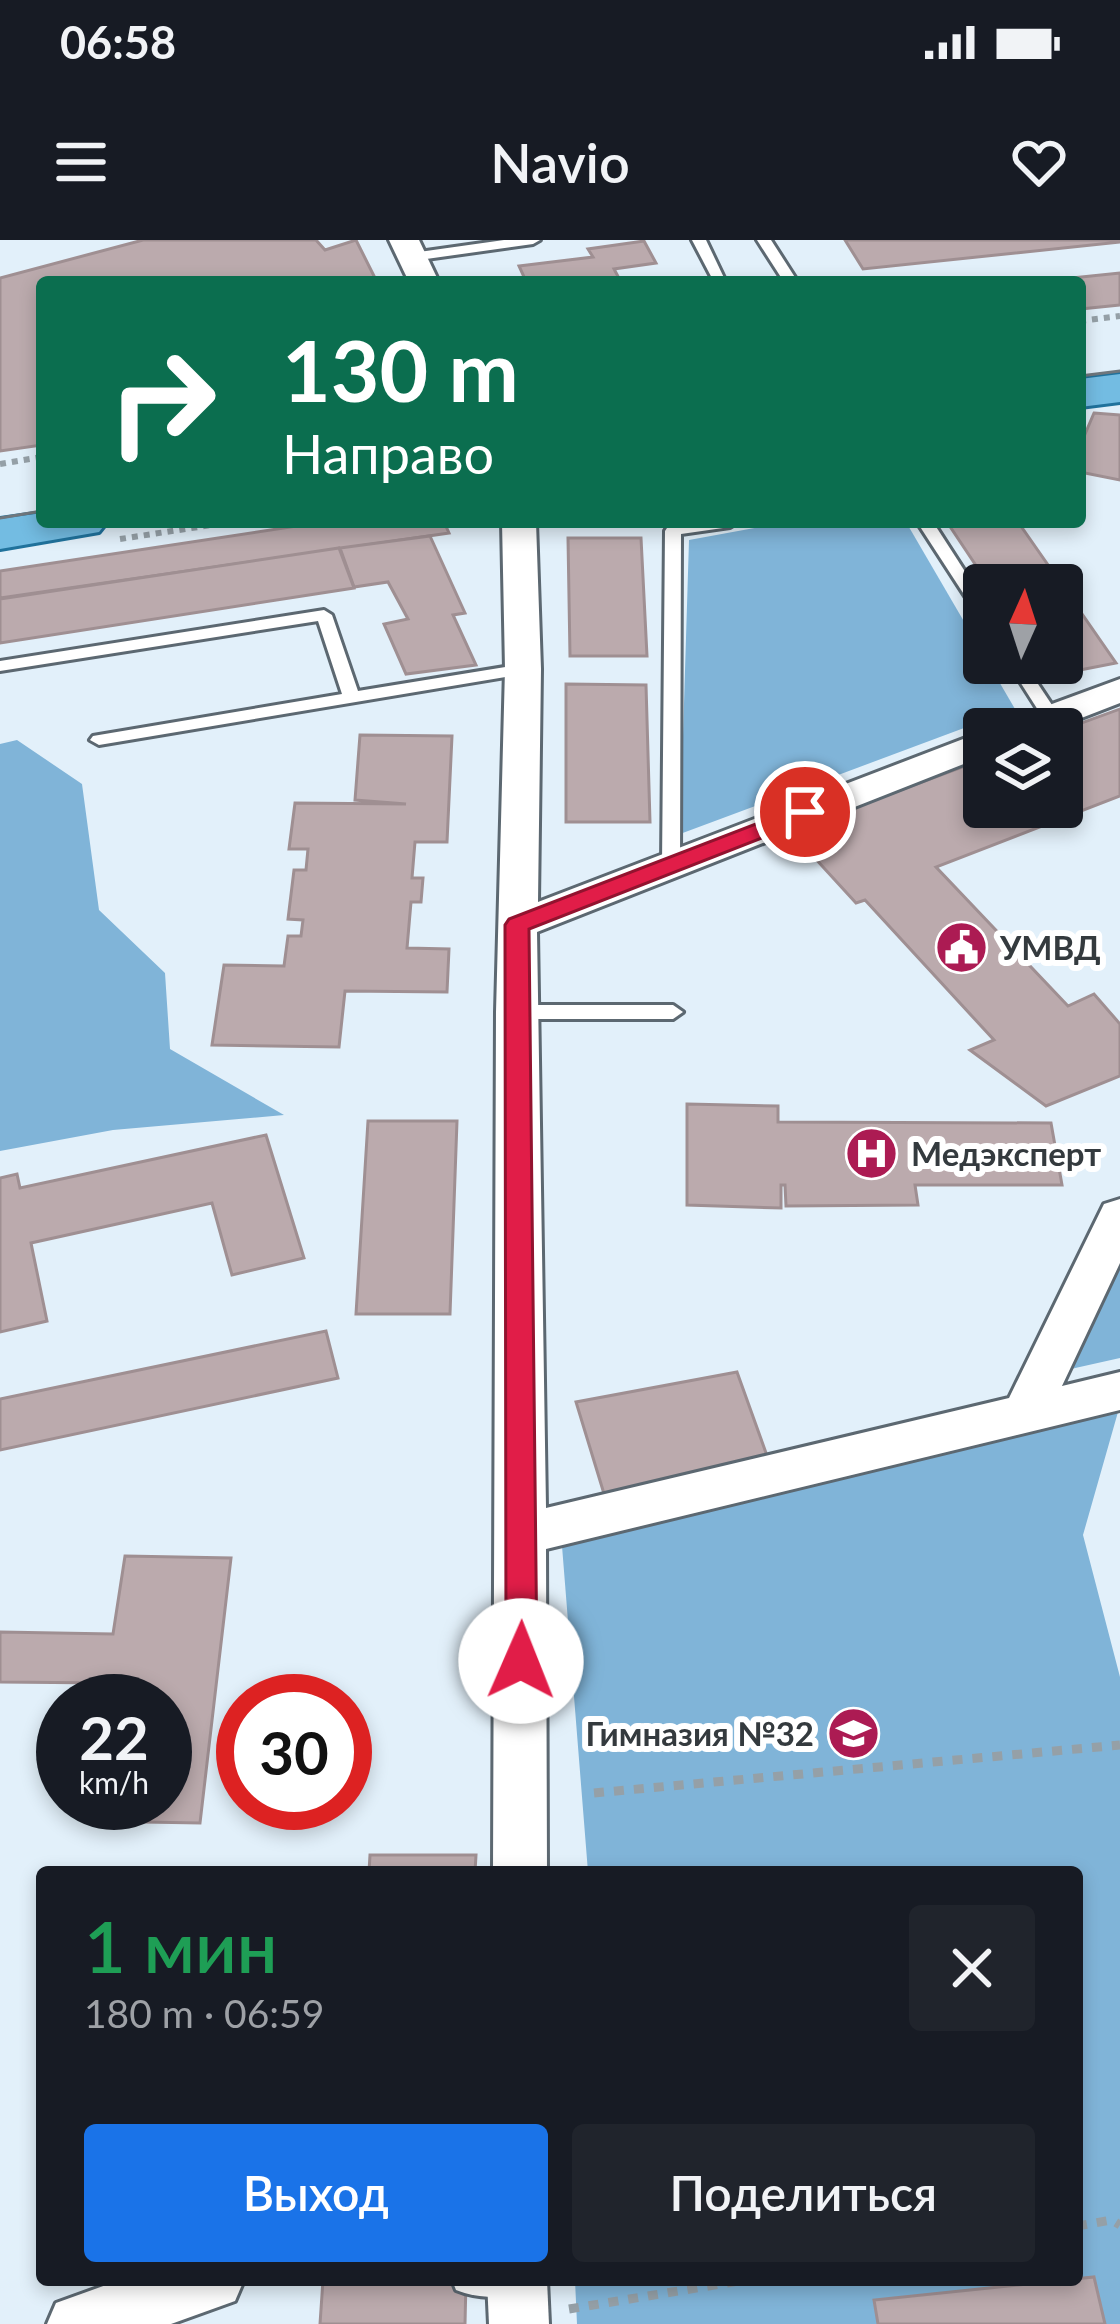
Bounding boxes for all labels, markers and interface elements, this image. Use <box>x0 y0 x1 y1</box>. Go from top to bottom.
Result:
text: 06:58 <box>60 15 176 69</box>
icon: menu <box>48 129 114 195</box>
icon: heart <box>1006 129 1072 195</box>
text: Navio <box>490 130 630 195</box>
text: 130 m <box>282 319 519 420</box>
icon: right <box>84 324 240 480</box>
text: Направо <box>282 421 494 486</box>
north arrow <box>963 564 1083 684</box>
map controls <box>963 564 1083 828</box>
button: layers <box>963 708 1083 828</box>
pin <box>754 761 856 863</box>
icon: arrive <box>772 779 838 845</box>
public building icon: УМВД <box>933 920 989 976</box>
place label: УМВД <box>999 927 1101 967</box>
hospital icon: Медэксперт <box>844 1126 900 1182</box>
place label: Медэксперт <box>911 1133 1101 1173</box>
position arrow <box>458 1598 584 1724</box>
speed limit sign: 30 <box>216 1674 372 1830</box>
text: 22 <box>79 1701 149 1773</box>
school or university icon: Гимназия №32 <box>825 1706 881 1762</box>
place label: Гимназия №32 <box>585 1713 814 1753</box>
text: km/h <box>79 1764 149 1800</box>
text: 1 мин <box>84 1902 277 1988</box>
button: close <box>909 1905 1035 2031</box>
text: 180 m · 06:59 <box>84 1990 324 2036</box>
button: Выход <box>84 2124 548 2262</box>
button: Поделиться <box>572 2124 1035 2262</box>

